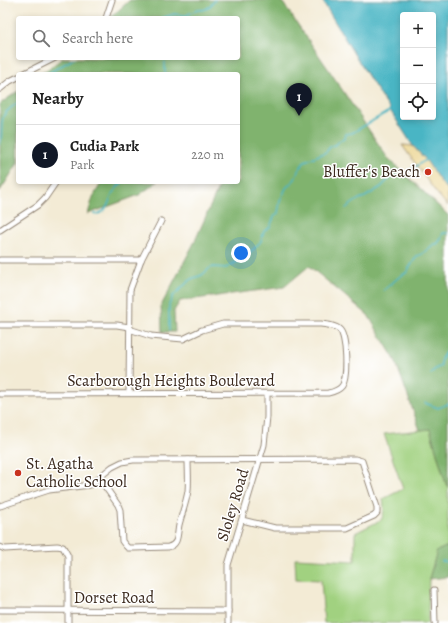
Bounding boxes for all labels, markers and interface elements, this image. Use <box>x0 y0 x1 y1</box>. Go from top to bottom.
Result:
map controls <box>400 12 436 120</box>
button: + <box>400 12 436 48</box>
search box <box>16 16 240 60</box>
icon: search <box>30 27 52 49</box>
text: Search here <box>62 28 133 48</box>
button: − <box>400 48 436 84</box>
pin: 1 <box>286 83 312 116</box>
button: locate <box>400 84 436 120</box>
text: Nearby <box>32 87 83 110</box>
text: Cudia Park <box>70 136 139 156</box>
text: 1 <box>43 146 47 163</box>
text: 220 m <box>191 146 224 163</box>
text: Park <box>70 156 94 173</box>
place label: Bluffer's Beach <box>323 161 420 183</box>
marker: Bluffer's Beach <box>423 167 433 177</box>
your location <box>231 243 251 263</box>
street label: Scarborough Heights Boulevard <box>67 370 275 392</box>
place label: St. Agatha Catholic School <box>26 453 127 493</box>
street label: Sloley Road <box>212 466 255 544</box>
marker: St. Agatha Catholic School <box>13 468 23 478</box>
street label: Dorset Road <box>74 587 155 609</box>

